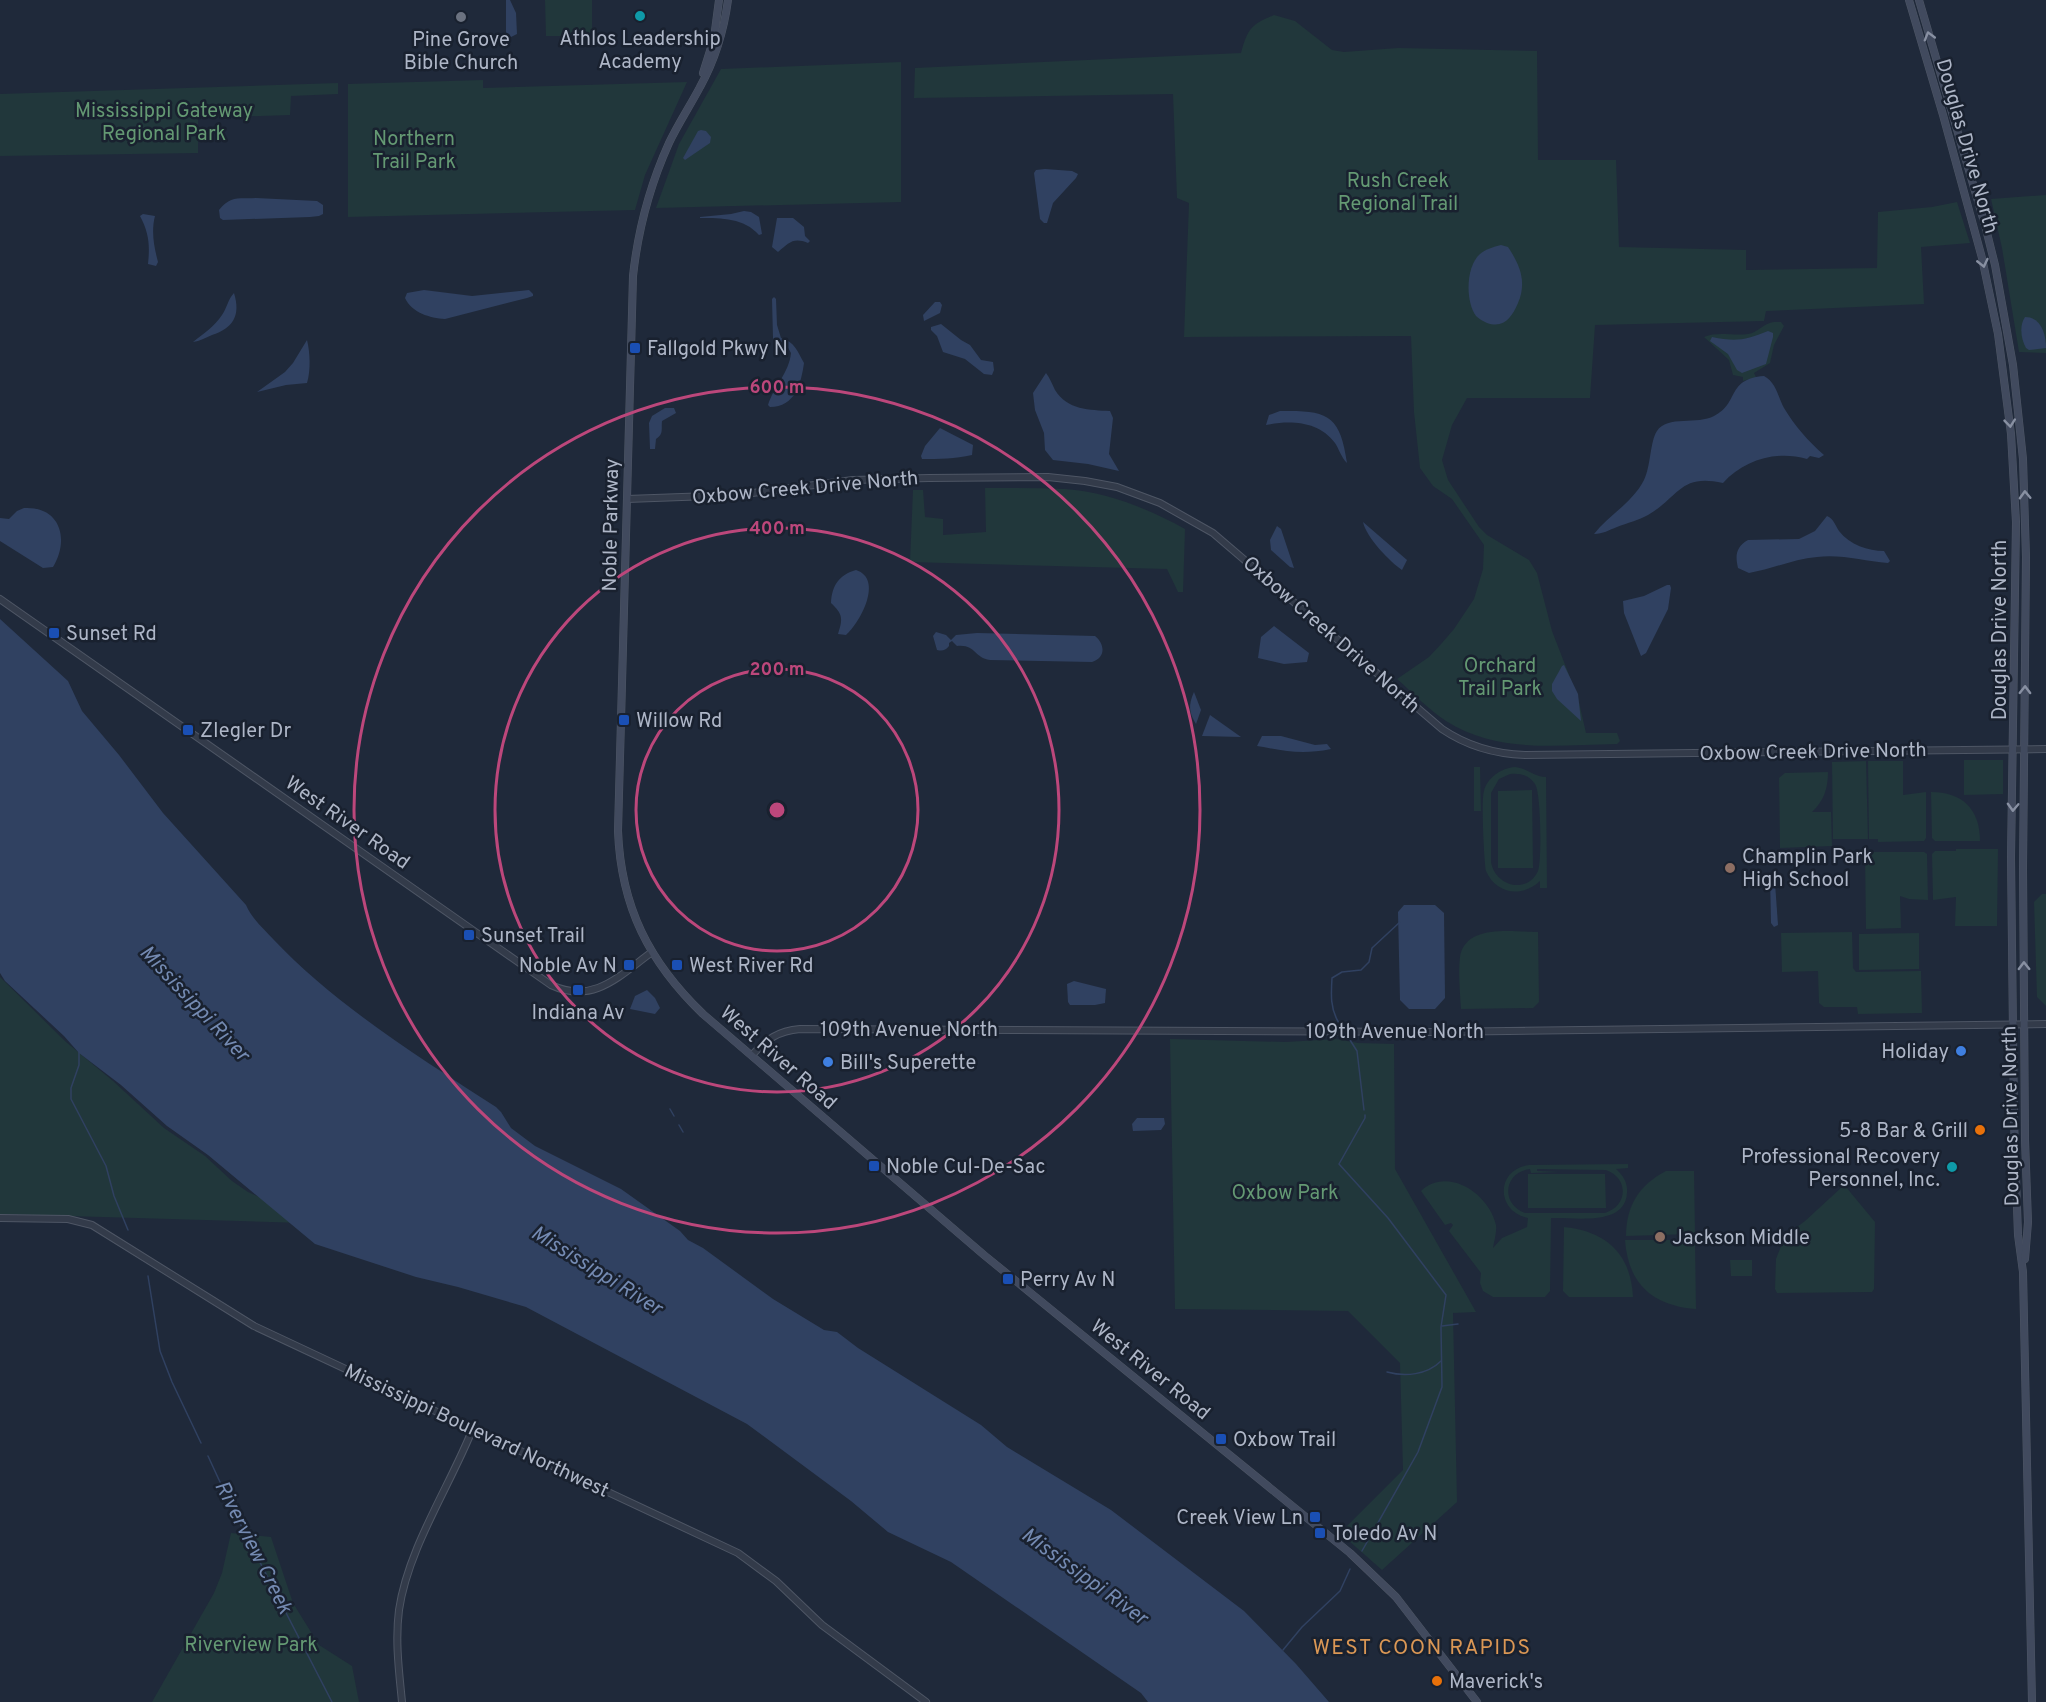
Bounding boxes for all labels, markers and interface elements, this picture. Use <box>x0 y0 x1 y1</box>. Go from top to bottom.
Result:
marker: Athlos Leadership Academy <box>633 9 647 23</box>
marker: Pine Grove Bible Church <box>454 10 468 24</box>
place label: Athlos Leadership Academy <box>559 27 721 76</box>
place label: Pine Grove Bible Church <box>404 28 518 77</box>
one-way arrow <box>1924 31 1936 42</box>
street label: Douglas Drive North <box>1929 56 2003 237</box>
park label: Mississippi Gateway Regional Park <box>75 99 253 148</box>
park label: Northern Trail Park <box>372 127 456 176</box>
park label: Rush Creek Regional Trail <box>1338 169 1458 218</box>
one-way arrow <box>1976 258 1989 268</box>
place label: Fallgold Pkwy N <box>647 337 788 363</box>
marker: Fallgold Pkwy N <box>628 341 642 355</box>
text: 600 m <box>749 377 805 400</box>
one-way arrow <box>2003 418 2016 427</box>
street label: Noble Parkway <box>598 458 626 592</box>
street label: Oxbow Creek Drive North <box>691 466 919 512</box>
one-way arrow <box>2019 491 2032 500</box>
text: 400 m <box>749 518 805 541</box>
street label: Douglas Drive North <box>1988 540 2014 720</box>
street label: Oxbow Creek Drive North <box>1236 551 1425 720</box>
place label: Sunset Rd <box>66 622 157 648</box>
marker: Sunset Rd <box>47 626 61 640</box>
park label: Orchard Trail Park <box>1458 654 1542 703</box>
text: 200 m <box>749 659 805 682</box>
one-way arrow <box>2019 685 2031 694</box>
place label: Willow Rd <box>636 709 722 735</box>
marker: Willow Rd <box>617 713 631 727</box>
place label: ZIegler Dr <box>200 719 291 745</box>
marker: ZIegler Dr <box>181 723 195 737</box>
street label: Oxbow Creek Drive North <box>1699 738 1927 768</box>
street label: West River Road <box>279 771 414 876</box>
centre of rings <box>767 800 787 820</box>
one-way arrow <box>2006 803 2019 812</box>
place label: Champlin Park High School <box>1742 845 1873 894</box>
marker: Champlin Park High School <box>1723 861 1737 875</box>
place label: Sunset Trail <box>481 924 585 950</box>
marker: Sunset Trail <box>462 928 476 942</box>
water label: Mississippi River <box>133 940 256 1070</box>
place label: Noble Av N <box>519 954 617 980</box>
place label: West River Rd <box>689 954 813 980</box>
marker: Noble Av N <box>622 958 636 972</box>
marker: West River Rd <box>670 958 684 972</box>
one-way arrow <box>2018 962 2031 971</box>
marker: Indiana Av <box>571 983 585 997</box>
place label: Indiana Av <box>532 1001 624 1027</box>
street label: West River Road <box>714 1001 842 1116</box>
street label: 109th Avenue North <box>820 1018 998 1044</box>
street label: 109th Avenue North <box>1306 1020 1484 1046</box>
street label: Douglas Drive North <box>1997 1025 2027 1207</box>
place label: Holiday <box>1881 1040 1949 1066</box>
marker: Holiday <box>1954 1044 1968 1058</box>
place label: Bill's Superette <box>840 1051 976 1077</box>
marker: Bill's Superette <box>821 1055 835 1069</box>
place label: 5-8 Bar & Grill <box>1839 1119 1968 1145</box>
marker: 5-8 Bar & Grill <box>1973 1123 1987 1137</box>
place label: Professional Recovery Personnel, Inc. <box>1741 1145 1940 1194</box>
place label: Noble Cul-De-Sac <box>886 1155 1045 1181</box>
marker: Noble Cul-De-Sac <box>867 1159 881 1173</box>
marker: Professional Recovery Personnel, Inc. <box>1945 1160 1959 1174</box>
park label: Oxbow Park <box>1231 1181 1339 1207</box>
water label: Mississippi River <box>525 1220 669 1323</box>
place label: Jackson Middle <box>1672 1226 1810 1252</box>
marker: Jackson Middle <box>1653 1230 1667 1244</box>
place label: Perry Av N <box>1020 1268 1115 1294</box>
marker: Perry Av N <box>1001 1272 1015 1286</box>
street label: West River Road <box>1085 1314 1215 1427</box>
street label: Mississippi Boulevard Northwest <box>340 1359 613 1505</box>
place label: Oxbow Trail <box>1233 1428 1336 1454</box>
marker: Oxbow Trail <box>1214 1432 1228 1446</box>
water label: Riverview Creek <box>207 1476 298 1619</box>
place label: Creek View Ln <box>1176 1506 1303 1532</box>
marker: Creek View Ln <box>1308 1510 1322 1524</box>
water label: Mississippi River <box>1016 1522 1154 1633</box>
place label: Toledo Av N <box>1332 1522 1437 1548</box>
marker: Toledo Av N <box>1313 1526 1327 1540</box>
park label: Riverview Park <box>184 1633 318 1659</box>
district label: WEST COON RAPIDS <box>1312 1635 1532 1662</box>
place label: Maverick's <box>1449 1670 1543 1696</box>
marker: Maverick's <box>1430 1674 1444 1688</box>

